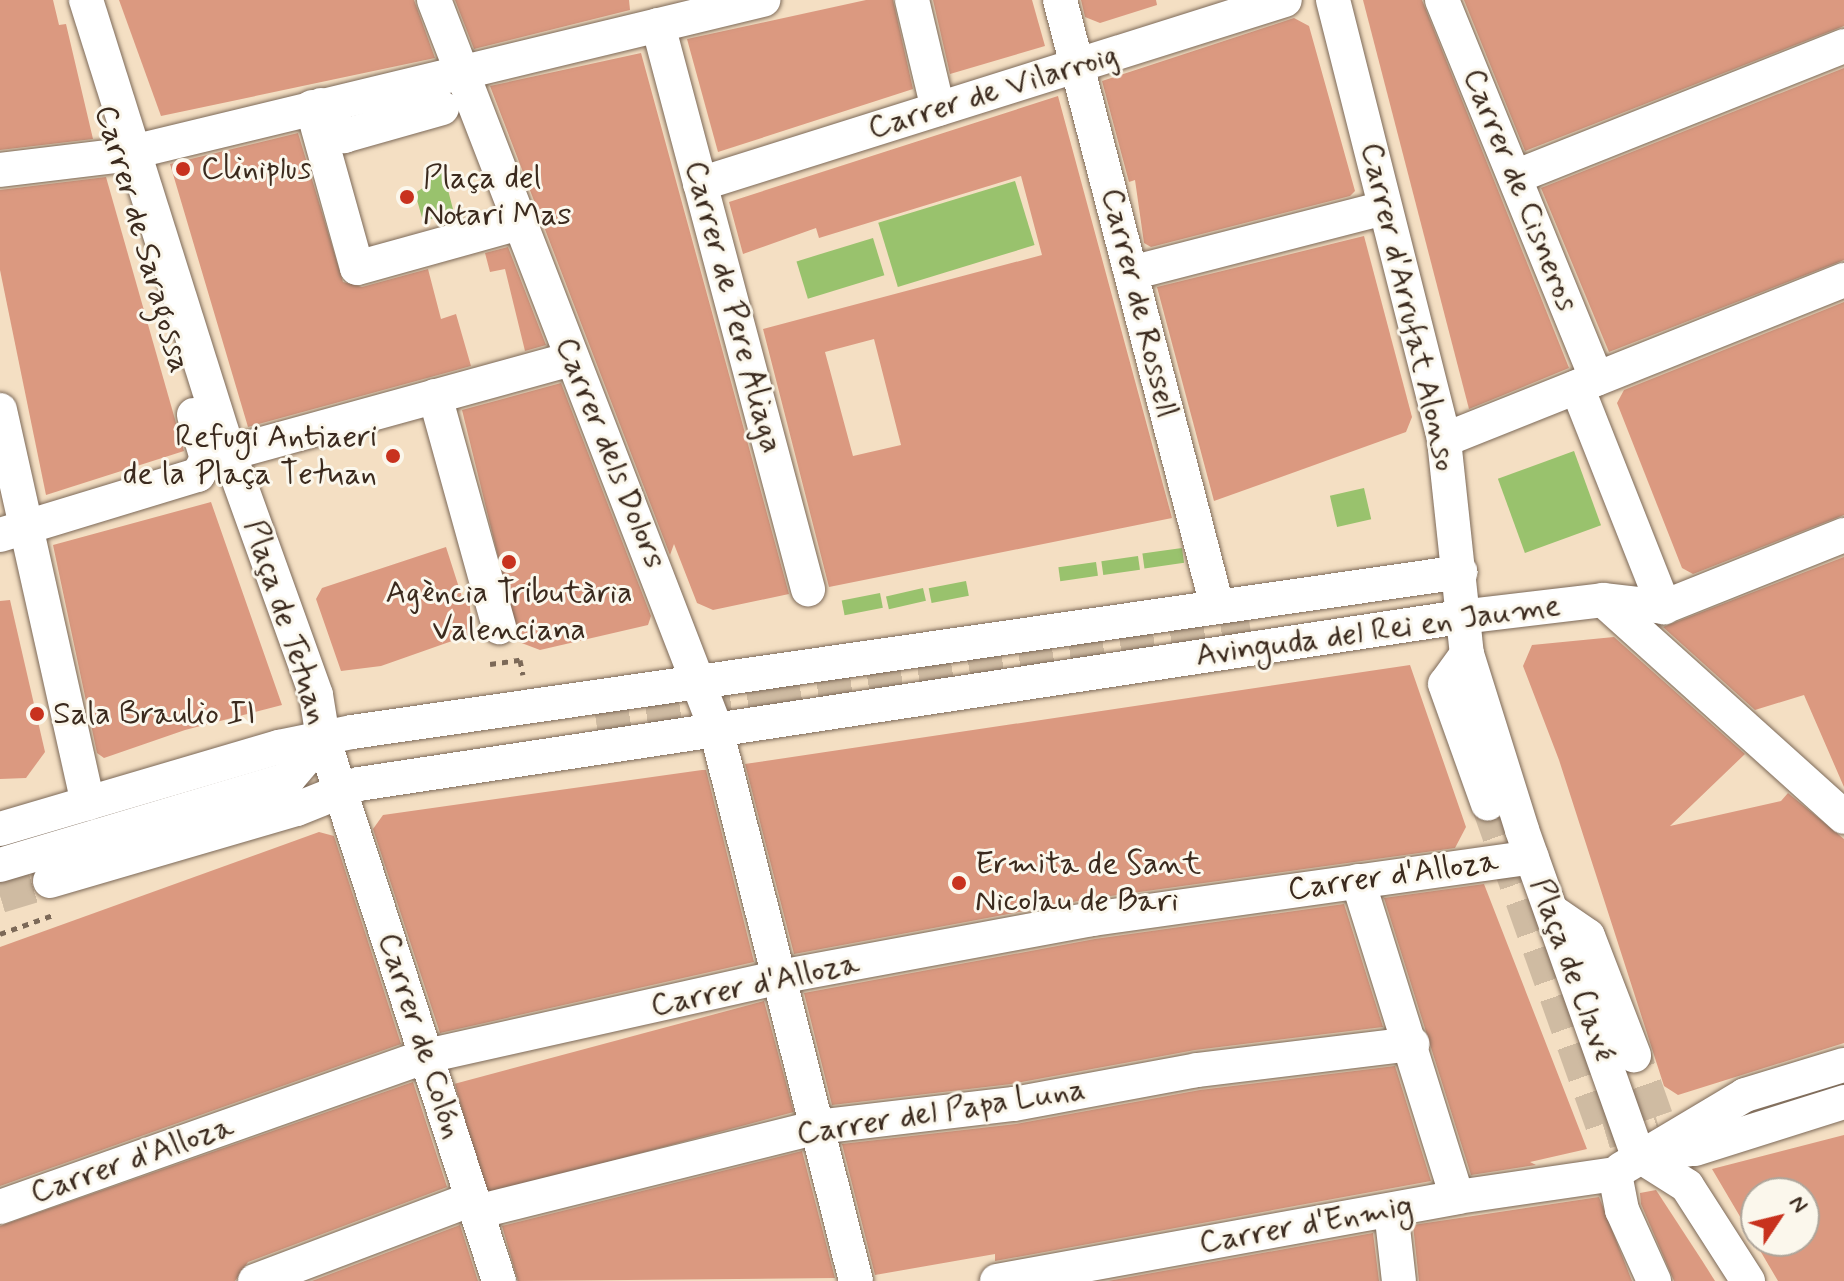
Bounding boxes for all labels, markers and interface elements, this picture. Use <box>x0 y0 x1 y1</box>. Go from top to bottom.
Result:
street label: Carrer de Vilarroig <box>865 36 1121 148</box>
street label: Carrer de Cisneros <box>1452 59 1588 321</box>
street label: Carrer de Saragossa <box>85 100 199 378</box>
street label: Carrer d'Arrufat Alonso <box>1353 144 1463 470</box>
place label: Cliniplus <box>201 150 312 188</box>
marker: Cliniplus <box>172 158 194 180</box>
street label: Carrer de Pere Aliaga <box>676 159 790 455</box>
place label: Plaça del Notari Mas <box>423 160 572 235</box>
street label: Carrer de Rossell <box>1092 186 1186 420</box>
marker: Plaça del Notari Mas <box>398 188 416 206</box>
street label: Carrer dels Dolors <box>546 330 674 576</box>
place label: Refugi Antiaeri de la Plaça Tetuan <box>132 419 377 494</box>
marker: Refugi Antiaeri de la Plaça Tetuan <box>384 447 402 465</box>
street label: Plaça de Tetuan <box>235 515 337 729</box>
marker: Agència Tributària Valenciana <box>500 553 518 571</box>
place label: Agència Tributària Valenciana <box>387 575 631 650</box>
street label: Avinguda del Rei en Jaume <box>1197 587 1559 675</box>
place label: Sala Braulio II <box>53 695 257 733</box>
marker: Sala Braulio II <box>28 705 46 723</box>
street label: Carrer d'Alloza <box>1286 842 1500 910</box>
place label: Ermita de Sant Nicolau de Bari <box>975 846 1193 921</box>
street label: Plaça de Clavé <box>1521 872 1623 1068</box>
marker: Ermita de Sant Nicolau de Bari <box>950 874 968 892</box>
street label: Carrer de Colón <box>368 927 472 1145</box>
street label: Carrer d'Alloza <box>648 944 862 1026</box>
street label: Carrer del Papa Luna <box>795 1070 1087 1154</box>
street label: Carrer d'Alloza <box>26 1108 238 1212</box>
north arrow <box>1740 1177 1820 1257</box>
street label: Carrer d'Enmig <box>1197 1187 1415 1263</box>
text: N <box>1782 1190 1814 1218</box>

